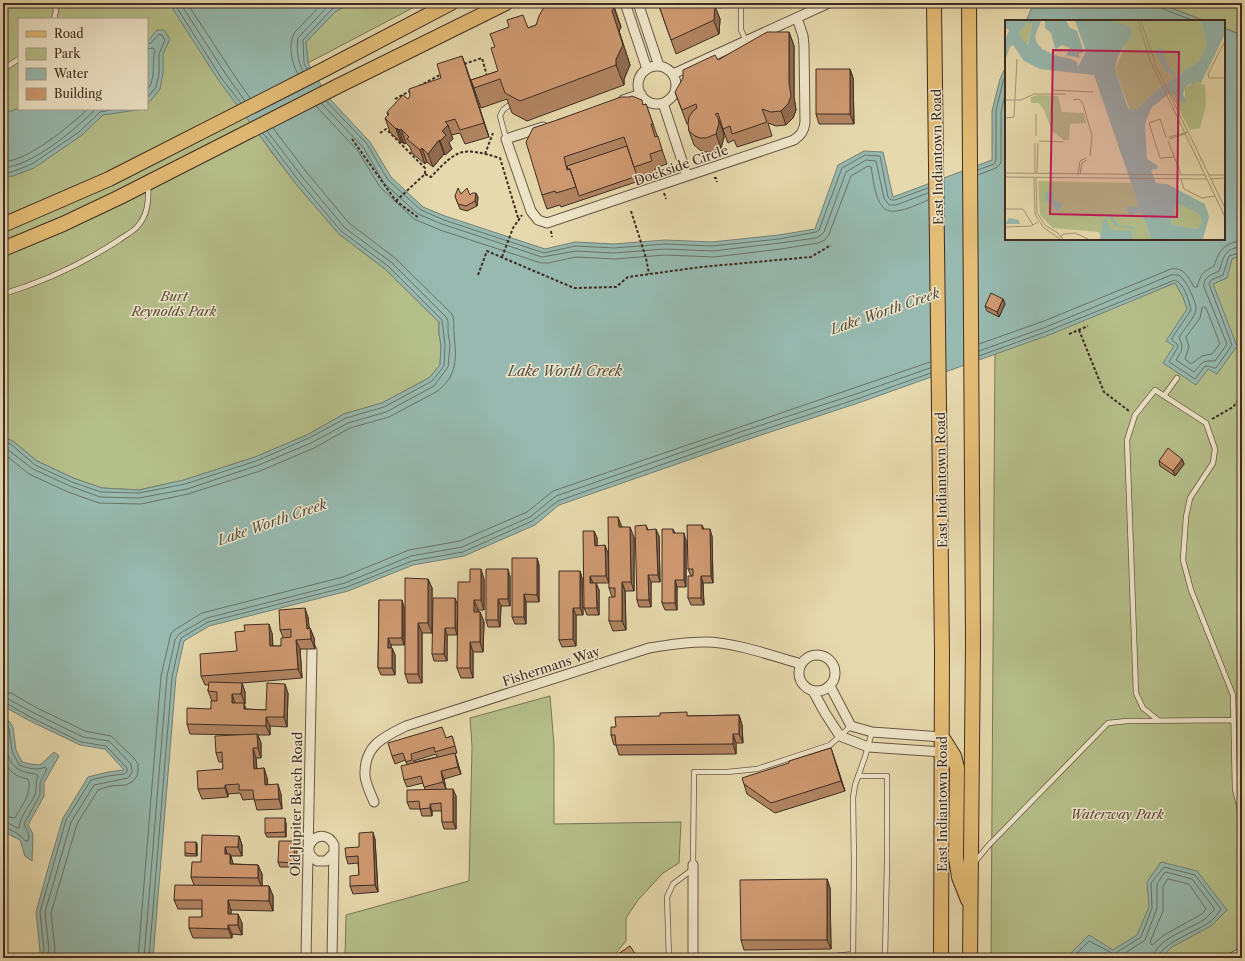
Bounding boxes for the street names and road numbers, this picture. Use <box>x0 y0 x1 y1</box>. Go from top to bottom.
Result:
street label: East Indiantown Road <box>928 89 946 225</box>
street label: Dockside Circle <box>632 141 730 189</box>
street label: East Indiantown Road <box>932 412 950 548</box>
street label: Fishermans Way <box>500 642 602 689</box>
street label: Old Jupiter Beach Road <box>287 731 305 877</box>
street label: East Indiantown Road <box>934 736 950 872</box>

